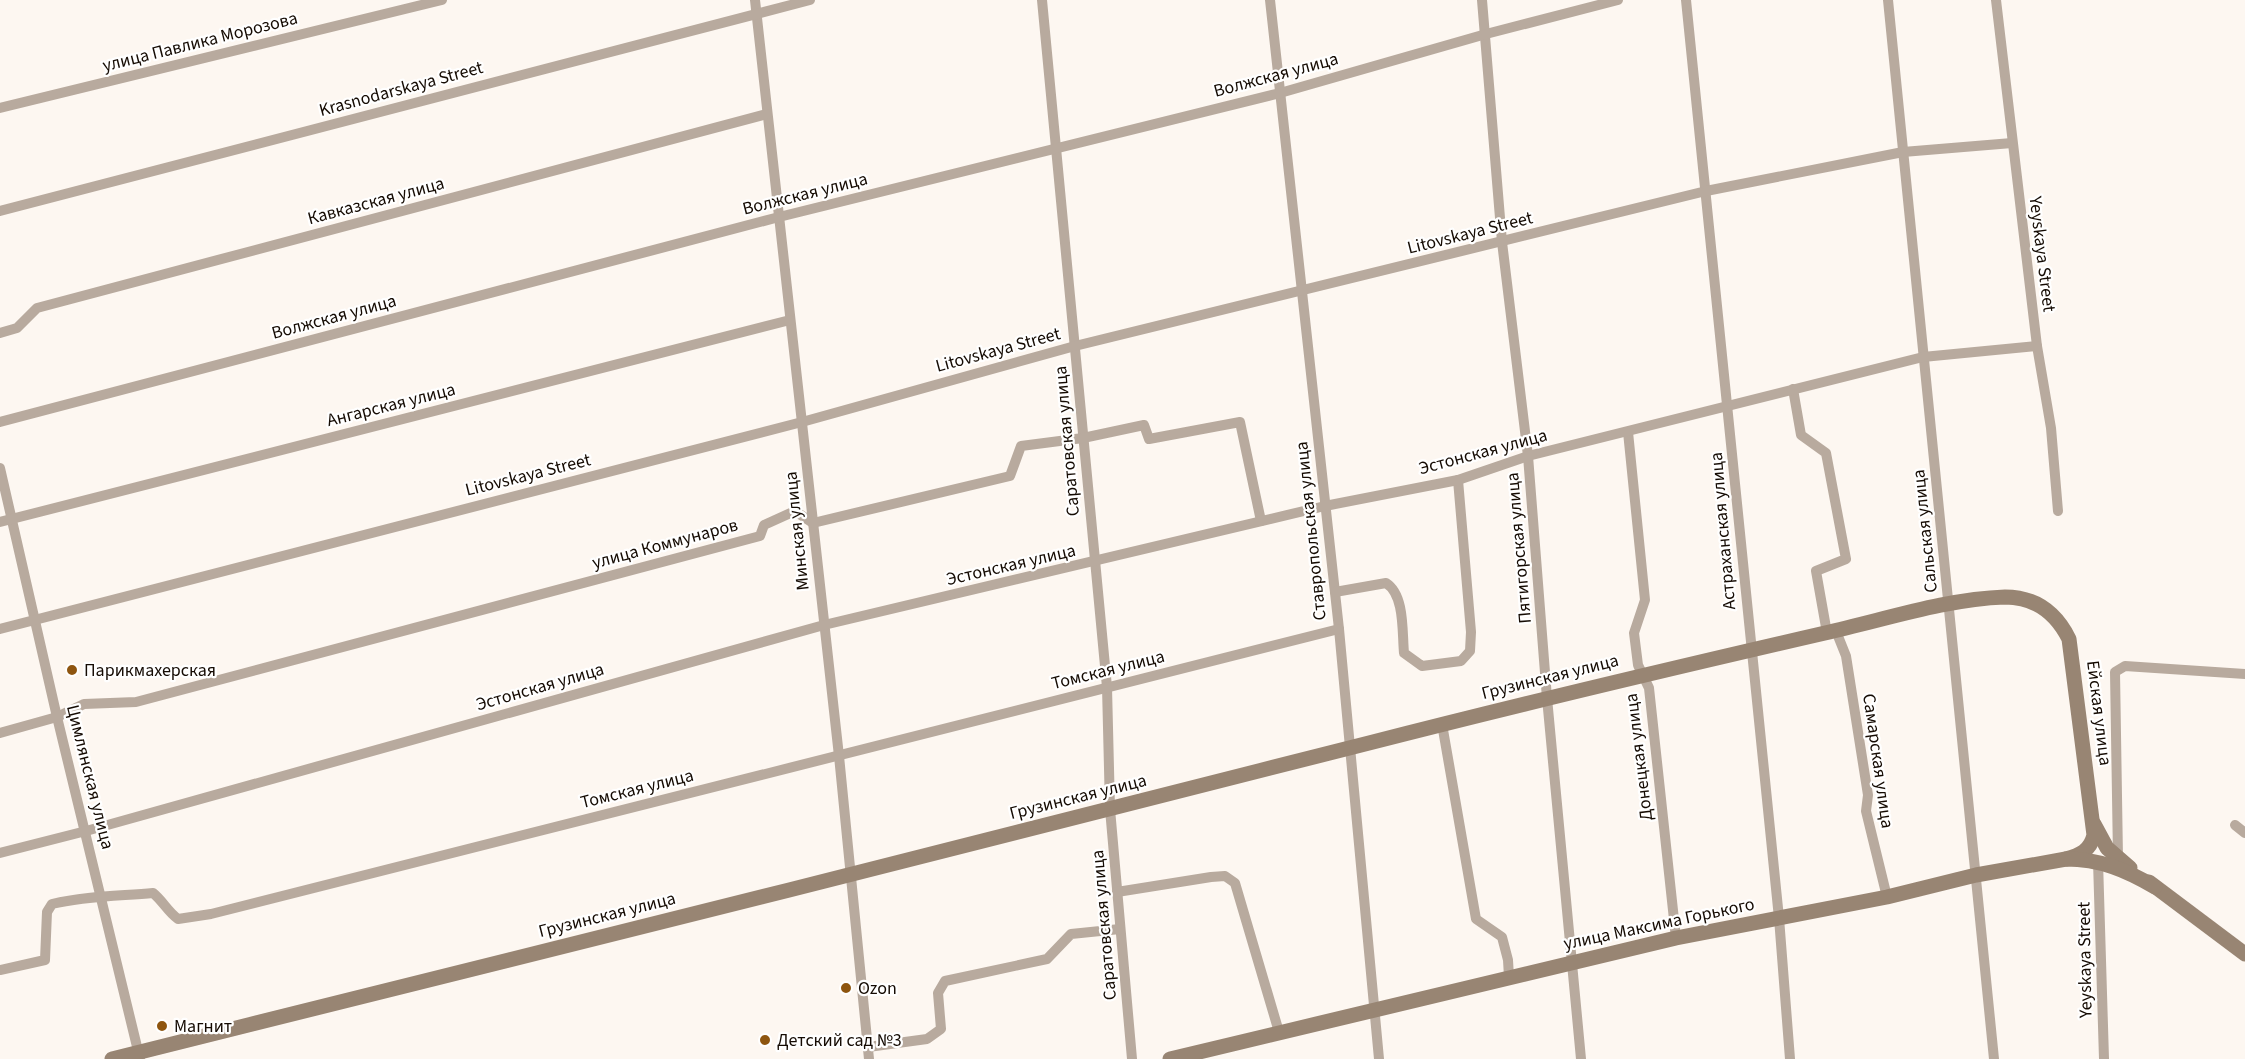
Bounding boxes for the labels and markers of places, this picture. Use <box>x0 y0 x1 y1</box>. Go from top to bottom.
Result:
place label: Парикмахерская <box>84 658 216 683</box>
marker: Парикмахерская <box>65 663 79 677</box>
place label: Ozon <box>858 976 897 1001</box>
marker: Ozon <box>839 981 853 995</box>
place label: Магнит <box>174 1014 232 1039</box>
marker: Магнит <box>155 1019 169 1033</box>
place label: Детский сад №3 <box>777 1028 902 1053</box>
marker: Детский сад №3 <box>758 1033 772 1047</box>

